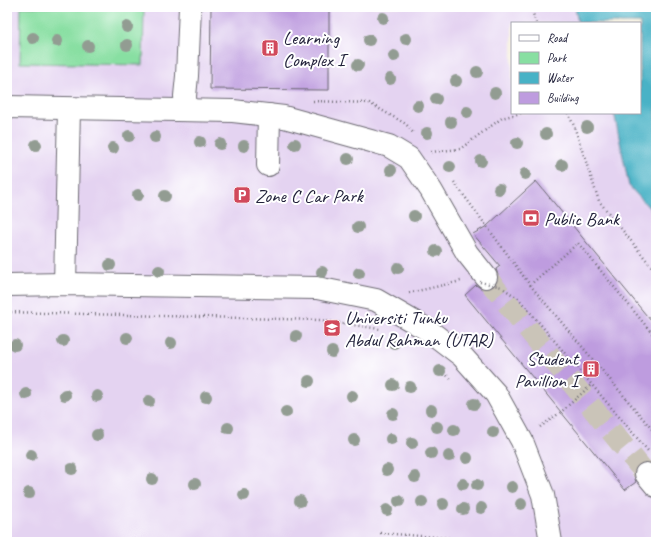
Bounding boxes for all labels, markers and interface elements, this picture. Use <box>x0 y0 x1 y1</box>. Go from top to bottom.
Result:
legend <box>511 22 641 114</box>
place label: Learning Complex I <box>283 26 349 72</box>
text: Road <box>547 30 569 46</box>
building icon: Learning Complex I <box>260 38 280 58</box>
text: Park <box>547 50 568 66</box>
text: Water <box>547 70 575 86</box>
text: Building <box>547 90 579 106</box>
place label: Zone C Car Park <box>255 184 365 208</box>
parking icon: Zone C Car Park <box>232 185 252 205</box>
place label: Public Bank <box>544 207 620 231</box>
bank icon: Public Bank <box>521 208 541 228</box>
place label: Universiti Tunku Abdul Rahman (UTAR) <box>345 306 494 352</box>
school or university icon: Universiti Tunku Abdul Rahman (UTAR) <box>322 318 342 338</box>
place label: Student Pavillion I <box>515 347 582 393</box>
building icon: Student Pavillion I <box>581 359 601 379</box>

